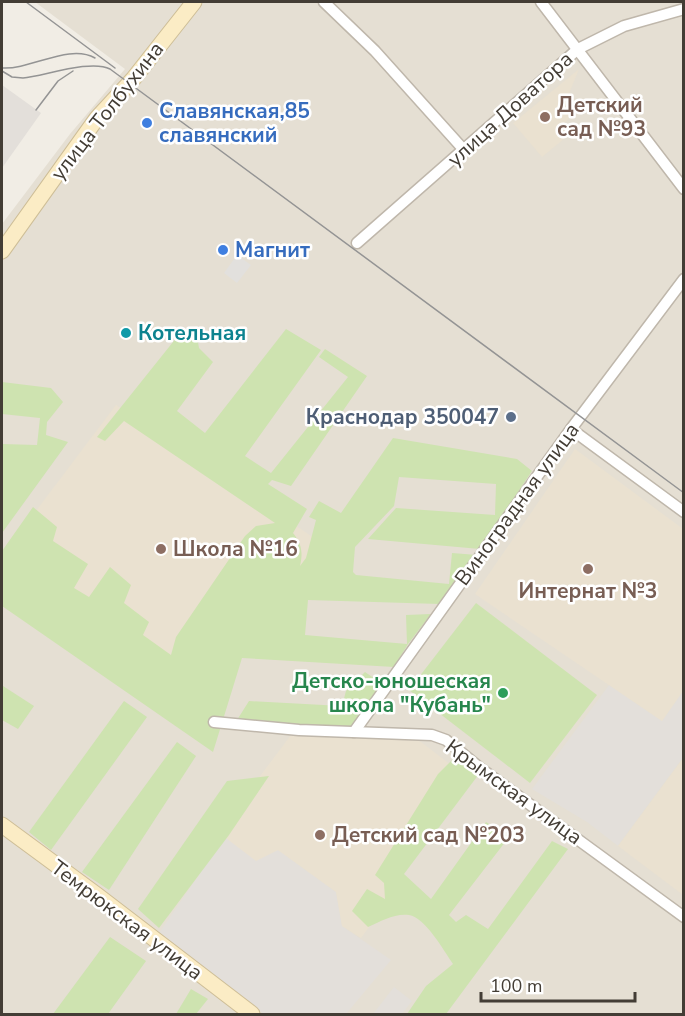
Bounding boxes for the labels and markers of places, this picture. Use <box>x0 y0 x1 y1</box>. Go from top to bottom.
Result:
place label: Детский сад №93 <box>557 91 646 143</box>
place label: Славянская,85 славянский <box>159 97 310 149</box>
marker: Детский сад №93 <box>538 110 552 124</box>
marker: Славянская,85 славянский <box>140 116 154 130</box>
place label: Магнит <box>235 236 310 264</box>
marker: Магнит <box>216 243 230 257</box>
place label: Котельная <box>138 319 246 347</box>
marker: Котельная <box>119 326 133 340</box>
place label: Краснодар 350047 <box>306 403 499 431</box>
marker: Краснодар 350047 <box>504 410 518 424</box>
place label: Школа №16 <box>173 535 298 563</box>
marker: Школа №16 <box>154 542 168 556</box>
marker: Интернат №3 <box>581 562 595 576</box>
place label: Интернат №3 <box>519 577 657 605</box>
place label: Детско-юношеская школа "Кубань" <box>292 667 491 719</box>
marker: Детско-юношеская школа "Кубань" <box>496 686 510 700</box>
place label: Детский сад №203 <box>332 821 525 849</box>
marker: Детский сад №203 <box>313 828 327 842</box>

